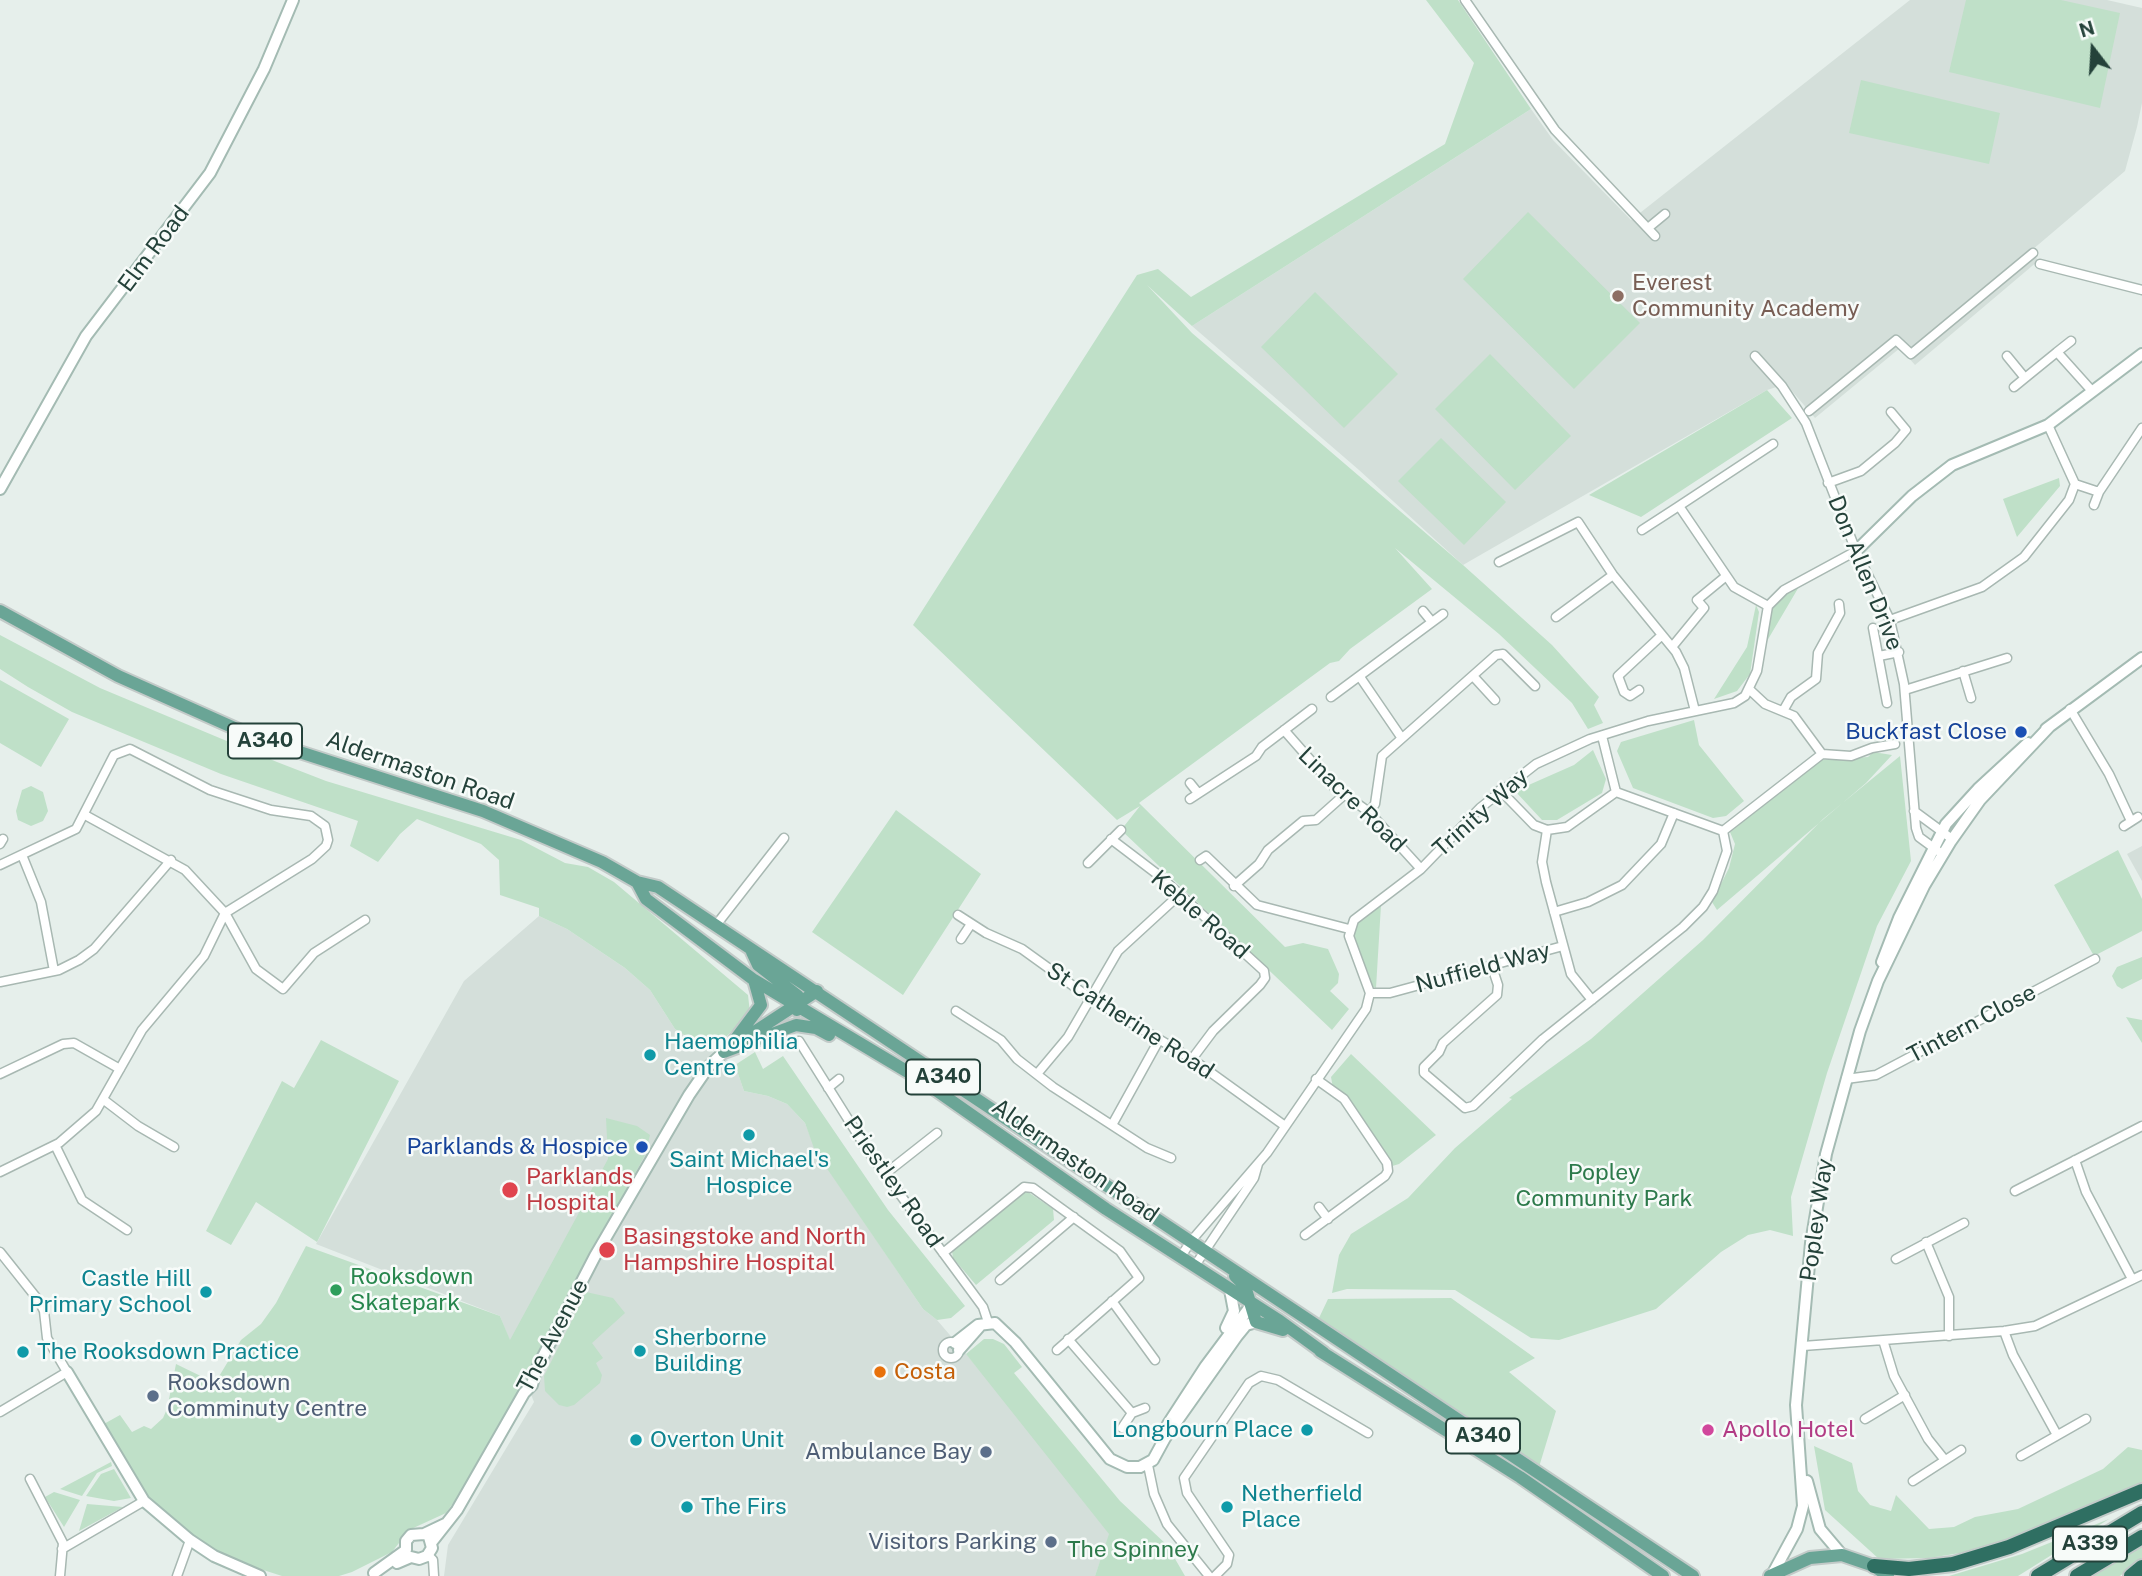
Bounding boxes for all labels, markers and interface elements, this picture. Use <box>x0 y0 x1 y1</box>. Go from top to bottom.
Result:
north arrow <box>2058 14 2128 84</box>
text: N <box>2077 16 2097 42</box>
street label: Elm Road <box>113 200 195 298</box>
place label: Everest Community Academy <box>1632 269 1860 323</box>
marker: Everest Community Academy <box>1610 288 1626 304</box>
street label: Don Allen Drive <box>1821 492 1909 654</box>
place label: Buckfast Close <box>1845 718 2007 746</box>
road number: A340 <box>228 724 302 758</box>
marker: Buckfast Close <box>2013 724 2029 740</box>
street label: Aldermaston Road <box>322 726 518 816</box>
street label: Linacre Road <box>1292 742 1412 858</box>
street label: Trinity Way <box>1428 763 1534 863</box>
street label: Keble Road <box>1145 865 1255 965</box>
street label: Nuffield Way <box>1413 937 1553 999</box>
street label: St Catherine Road <box>1041 957 1219 1085</box>
street label: Tintern Close <box>1903 979 2041 1069</box>
place label: Haemophilia Centre <box>664 1028 798 1082</box>
marker: Haemophilia Centre <box>642 1047 658 1063</box>
road number: A340 <box>906 1060 980 1094</box>
street label: Aldermaston Road <box>986 1093 1164 1229</box>
street label: Priestley Road <box>837 1111 949 1253</box>
marker: Saint Michael's Hospice <box>741 1127 757 1143</box>
place label: Parklands & Hospice <box>406 1133 628 1161</box>
marker: Parklands & Hospice <box>634 1139 650 1155</box>
place label: Saint Michael's Hospice <box>669 1146 829 1200</box>
street label: Popley Way <box>1795 1157 1839 1283</box>
park label: Popley Community Park <box>1516 1159 1692 1213</box>
place label: Parklands Hospital <box>526 1163 633 1217</box>
marker: Parklands Hospital <box>500 1180 520 1200</box>
place label: Basingstoke and North Hampshire Hospital <box>623 1223 866 1277</box>
marker: Basingstoke and North Hampshire Hospital <box>597 1240 617 1260</box>
place label: Rooksdown Skatepark <box>350 1263 473 1317</box>
place label: Castle Hill Primary School <box>29 1265 192 1319</box>
street label: The Avenue <box>512 1275 594 1397</box>
marker: Rooksdown Skatepark <box>328 1282 344 1298</box>
marker: Castle Hill Primary School <box>198 1284 214 1300</box>
place label: Sherborne Building <box>654 1324 767 1378</box>
place label: The Rooksdown Practice <box>37 1338 299 1366</box>
marker: Sherborne Building <box>632 1343 648 1359</box>
marker: The Rooksdown Practice <box>15 1344 31 1360</box>
place label: Costa <box>894 1358 956 1386</box>
marker: Costa <box>872 1364 888 1380</box>
place label: Rooksdown Comminuty Centre <box>167 1369 367 1423</box>
marker: Rooksdown Comminuty Centre <box>145 1388 161 1404</box>
place label: Longbourn Place <box>1112 1416 1293 1444</box>
place label: Apollo Hotel <box>1722 1416 1855 1444</box>
road number: A340 <box>1446 1418 1520 1454</box>
marker: Longbourn Place <box>1299 1422 1315 1438</box>
marker: Apollo Hotel <box>1700 1422 1716 1438</box>
place label: Overton Unit <box>650 1426 784 1454</box>
marker: Overton Unit <box>628 1432 644 1448</box>
place label: Ambulance Bay <box>805 1438 972 1466</box>
marker: Ambulance Bay <box>978 1444 994 1460</box>
place label: Netherfield Place <box>1241 1480 1363 1534</box>
place label: The Firs <box>701 1493 787 1521</box>
marker: The Firs <box>679 1499 695 1515</box>
marker: Netherfield Place <box>1219 1499 1235 1515</box>
road number: A339 <box>2053 1526 2127 1562</box>
place label: Visitors Parking <box>868 1528 1037 1556</box>
marker: Visitors Parking <box>1043 1534 1059 1550</box>
park label: The Spinney <box>1067 1536 1199 1564</box>

